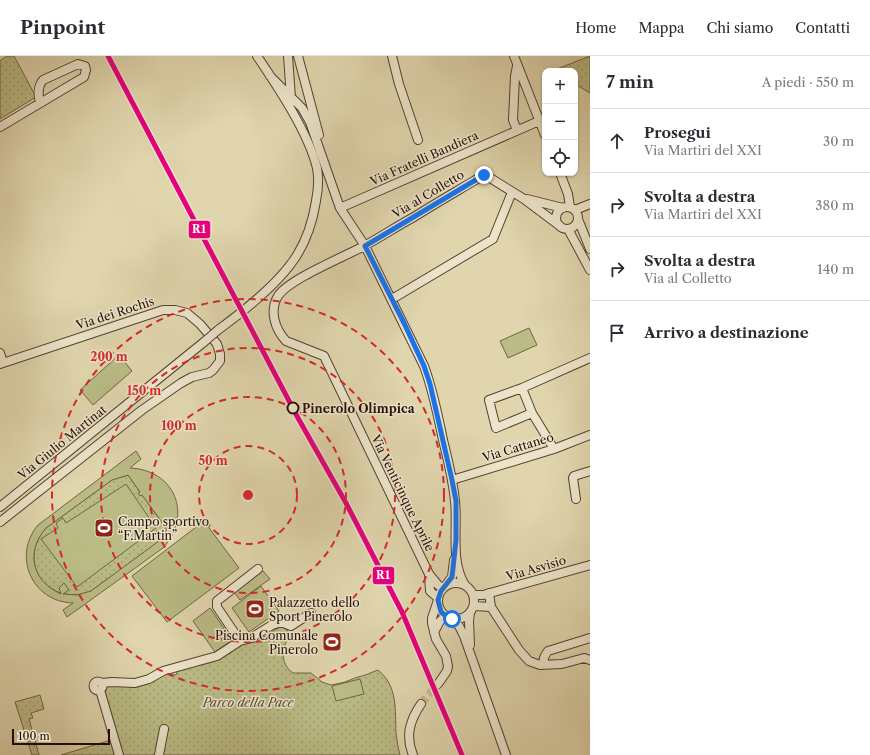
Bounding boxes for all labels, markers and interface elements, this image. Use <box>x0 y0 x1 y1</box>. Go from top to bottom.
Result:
text: Pinpoint <box>20 16 105 39</box>
text: Home <box>575 19 616 37</box>
text: Mappa <box>638 19 684 37</box>
text: Chi siamo <box>706 19 773 37</box>
text: Contatti <box>795 19 850 37</box>
map controls <box>542 68 578 176</box>
button: + <box>542 68 578 104</box>
text: 7 min <box>606 72 654 92</box>
text: A piedi · 550 m <box>762 74 854 90</box>
button: − <box>542 104 578 140</box>
text: Prosegui <box>644 123 711 142</box>
street label: Via Fratelli Bandiera <box>367 127 481 189</box>
icon: ahead <box>606 130 628 152</box>
text: 30 m <box>823 133 854 149</box>
button: locate <box>542 140 578 176</box>
text: Via Martiri del XXI <box>644 142 762 158</box>
route end <box>475 166 493 184</box>
street label: Via al Colletto <box>389 167 467 222</box>
text: Svolta a destra <box>644 187 755 206</box>
icon: right <box>606 194 628 216</box>
text: 380 m <box>815 197 854 213</box>
text: Via Martiri del XXI <box>644 206 762 222</box>
line badge: R1 <box>188 220 211 239</box>
text: R1 <box>192 222 206 236</box>
text: Svolta a destra <box>644 251 755 270</box>
icon: right <box>606 258 628 280</box>
text: 140 m <box>817 261 854 277</box>
text: Via al Colletto <box>644 270 732 286</box>
street label: Via dei Rochis <box>73 293 156 333</box>
icon: arrive <box>606 322 628 344</box>
text: Arrivo a destinazione <box>644 323 809 342</box>
text: 200 m <box>90 349 128 364</box>
text: 150 m <box>127 383 161 398</box>
street label: Via Giulio Martinat <box>14 401 110 483</box>
marker: Pinerolo Olimpica <box>286 401 300 415</box>
place label: Pinerolo Olimpica <box>302 401 416 416</box>
text: 100 m <box>161 418 197 433</box>
street label: Via Cattaneo <box>480 429 555 465</box>
street label: Via Venticinque Aprile <box>368 431 438 554</box>
text: 50 m <box>198 453 228 468</box>
centre of rings <box>241 488 255 502</box>
place label: Campo sportivo “F.Martin” <box>118 514 209 543</box>
sports icon: Campo sportivo “F.Martin” <box>93 517 115 539</box>
street label: Via Asvisio <box>503 552 568 584</box>
line badge: R1 <box>372 566 395 585</box>
text: R1 <box>376 568 390 582</box>
place label: Palazzetto dello Sport Pinerolo <box>269 595 360 624</box>
sports icon: Palazzetto dello Sport Pinerolo <box>244 598 266 620</box>
route start <box>443 610 461 628</box>
place label: Piscina Comunale Pinerolo <box>215 628 318 657</box>
sports icon: Piscina Comunale Pinerolo <box>321 631 343 653</box>
park label: Parco della Pace <box>202 695 295 710</box>
scale bar <box>12 727 110 746</box>
text: 100 m <box>18 729 50 743</box>

